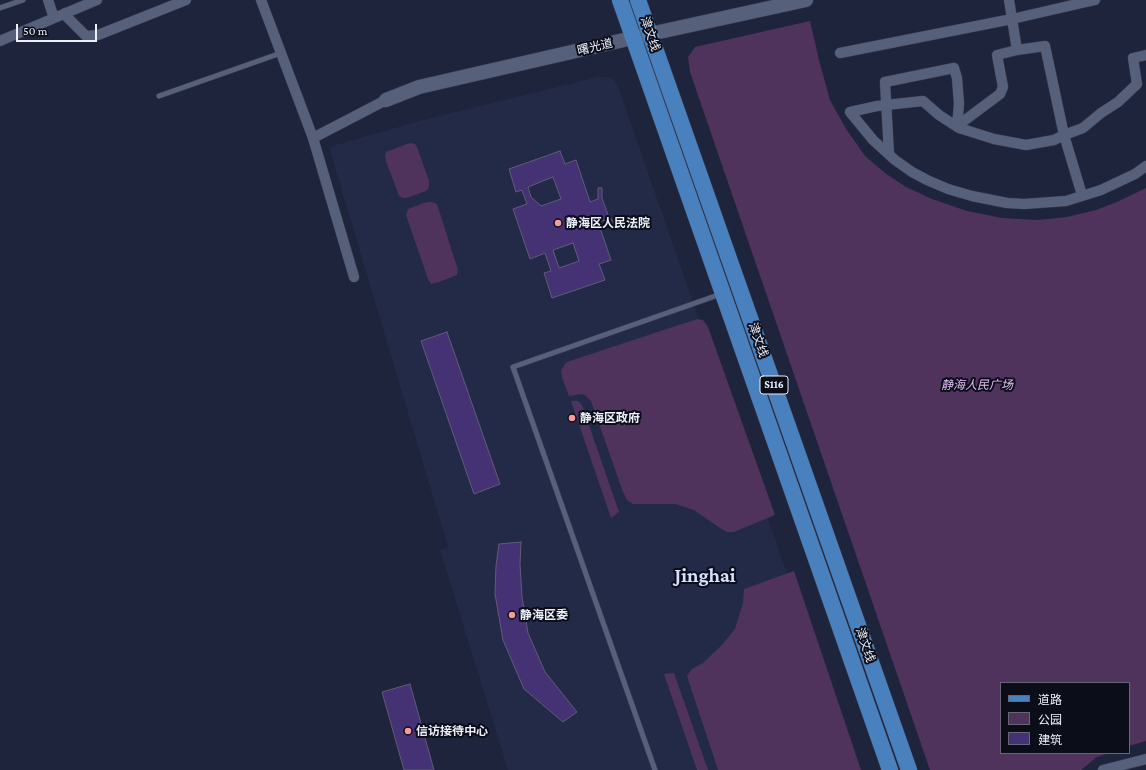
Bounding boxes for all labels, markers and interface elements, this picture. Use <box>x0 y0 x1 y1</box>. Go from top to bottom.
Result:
street label: 津文线 <box>637 15 663 53</box>
scale bar <box>18 16 99 42</box>
text: 50 m <box>23 24 47 38</box>
street label: 曙光道 <box>576 36 614 58</box>
place label: 静海区人民法院 <box>566 216 650 230</box>
marker: 静海区人民法院 <box>553 218 563 228</box>
street label: 津文线 <box>745 321 771 359</box>
road number: S116 <box>760 376 788 394</box>
park label: 静海人民广场 <box>941 378 1013 392</box>
place label: 静海区政府 <box>580 411 640 425</box>
marker: 静海区政府 <box>567 413 577 423</box>
district label: Jinghai <box>674 564 736 588</box>
place label: 静海区委 <box>520 608 568 622</box>
marker: 静海区委 <box>507 610 517 620</box>
street label: 津文线 <box>852 626 878 664</box>
legend <box>1000 682 1130 754</box>
text: 道路 <box>1038 693 1062 707</box>
text: 公园 <box>1038 713 1062 727</box>
place label: 信访接待中心 <box>416 724 488 738</box>
marker: 信访接待中心 <box>403 726 413 736</box>
text: 建筑 <box>1038 733 1062 747</box>

